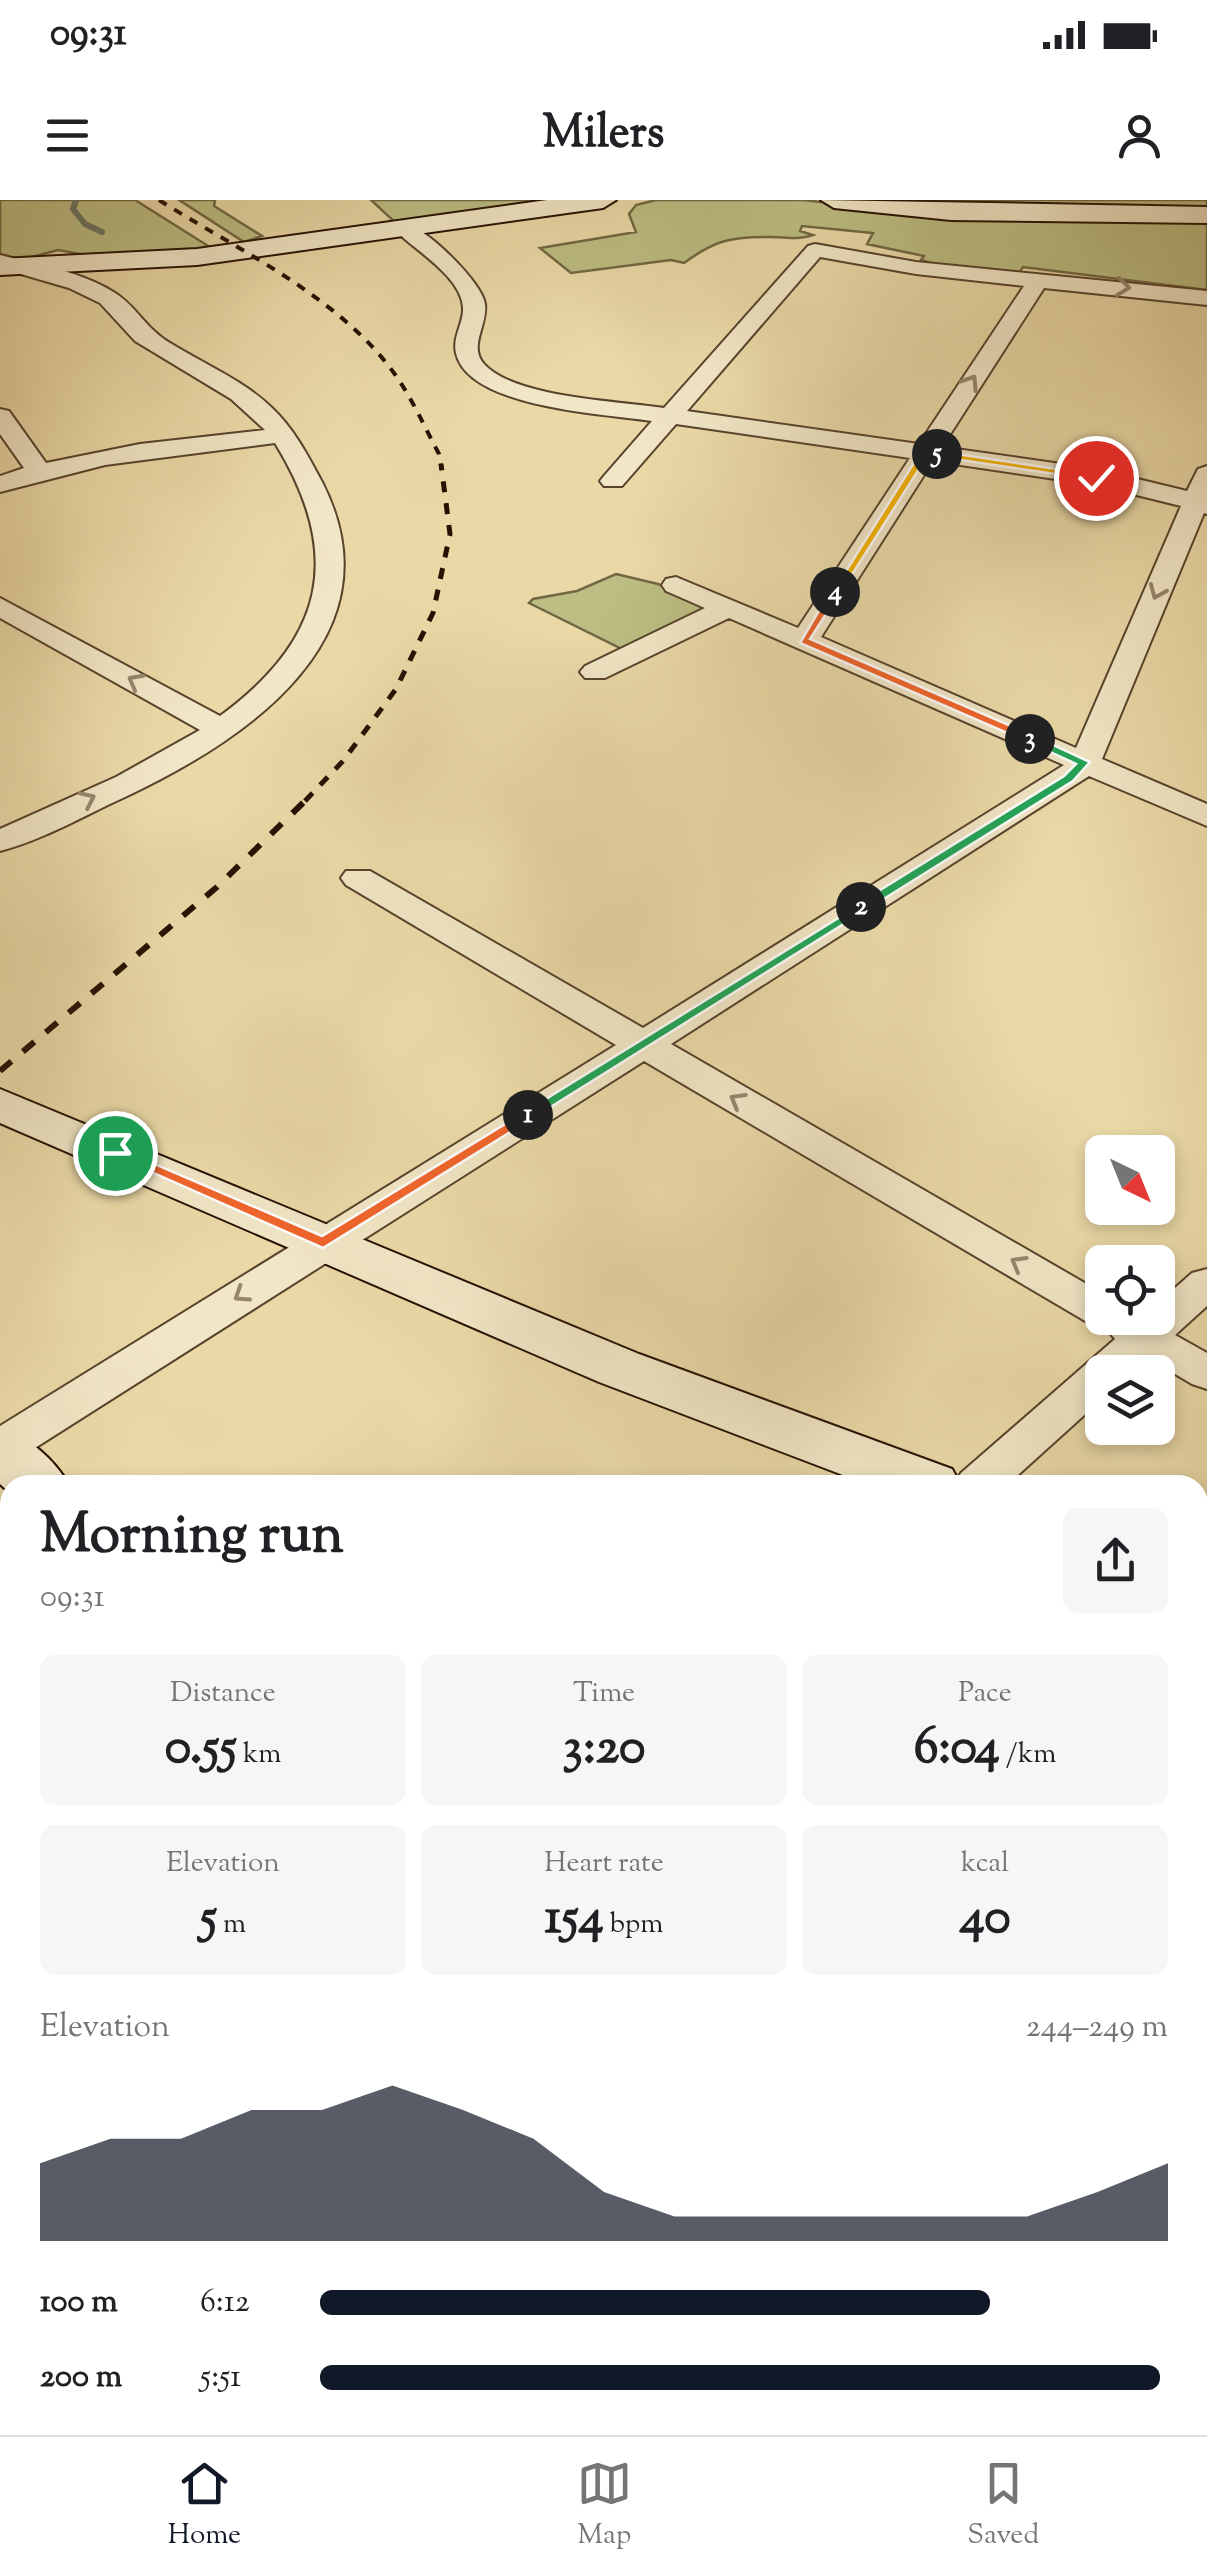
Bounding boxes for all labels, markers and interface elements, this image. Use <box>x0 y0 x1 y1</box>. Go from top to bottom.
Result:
text: 09:31 <box>50 8 127 62</box>
text: Milers <box>543 103 664 168</box>
icon: menu <box>40 108 95 163</box>
icon: person <box>1112 108 1167 163</box>
one-way arrow <box>1115 276 1131 297</box>
one-way arrow <box>958 375 977 393</box>
pin: 5 <box>912 429 962 479</box>
text: 5 <box>932 434 942 474</box>
pin <box>1054 436 1139 521</box>
icon: check <box>1069 451 1124 506</box>
pin: 4 <box>810 567 860 617</box>
text: 4 <box>828 572 842 612</box>
one-way arrow <box>1149 582 1169 600</box>
one-way arrow <box>127 674 145 694</box>
pin: 3 <box>1005 714 1055 764</box>
text: 3 <box>1024 719 1036 759</box>
one-way arrow <box>78 792 96 812</box>
pin: 2 <box>836 882 886 932</box>
text: 2 <box>854 887 868 927</box>
pin: 1 <box>503 1090 553 1140</box>
one-way arrow <box>730 1093 748 1112</box>
text: 1 <box>523 1095 533 1135</box>
pin <box>73 1111 158 1196</box>
icon: arrive <box>88 1126 143 1181</box>
north arrow <box>1085 1135 1175 1225</box>
map controls <box>1085 1135 1175 1445</box>
button: locate <box>1085 1245 1175 1335</box>
one-way arrow <box>1011 1256 1029 1276</box>
one-way arrow <box>233 1282 251 1301</box>
button: layers <box>1085 1355 1175 1445</box>
text: Morning run <box>40 1498 344 1577</box>
button: share <box>1063 1508 1168 1613</box>
text: 09:31 <box>40 1575 105 1621</box>
text: Distance <box>170 1674 276 1714</box>
text: Time <box>573 1674 635 1714</box>
text: Pace <box>958 1674 1012 1714</box>
text: 0.55 <box>165 1714 237 1786</box>
text: 3:20 <box>562 1714 646 1786</box>
text: 6:04 <box>914 1714 1000 1786</box>
text: km <box>237 1735 281 1775</box>
text: /km <box>1000 1735 1056 1775</box>
text: Elevation <box>166 1844 280 1884</box>
text: Heart rate <box>544 1844 664 1884</box>
text: kcal <box>961 1844 1009 1884</box>
text: 5 <box>200 1884 217 1956</box>
text: 154 <box>544 1884 604 1956</box>
text: 40 <box>959 1884 1011 1956</box>
text: m <box>217 1905 246 1945</box>
text: bpm <box>604 1905 664 1945</box>
text: Elevation <box>40 2005 170 2051</box>
text: 244–249 m <box>1026 2005 1168 2051</box>
text: 100 m <box>40 2280 118 2326</box>
text: 6:12 <box>200 2280 250 2326</box>
text: 200 m <box>40 2355 122 2401</box>
text: 5:51 <box>200 2355 241 2401</box>
tab: Home <box>168 2456 241 2556</box>
tab: Map <box>577 2456 632 2556</box>
tab: Saved <box>967 2456 1039 2556</box>

